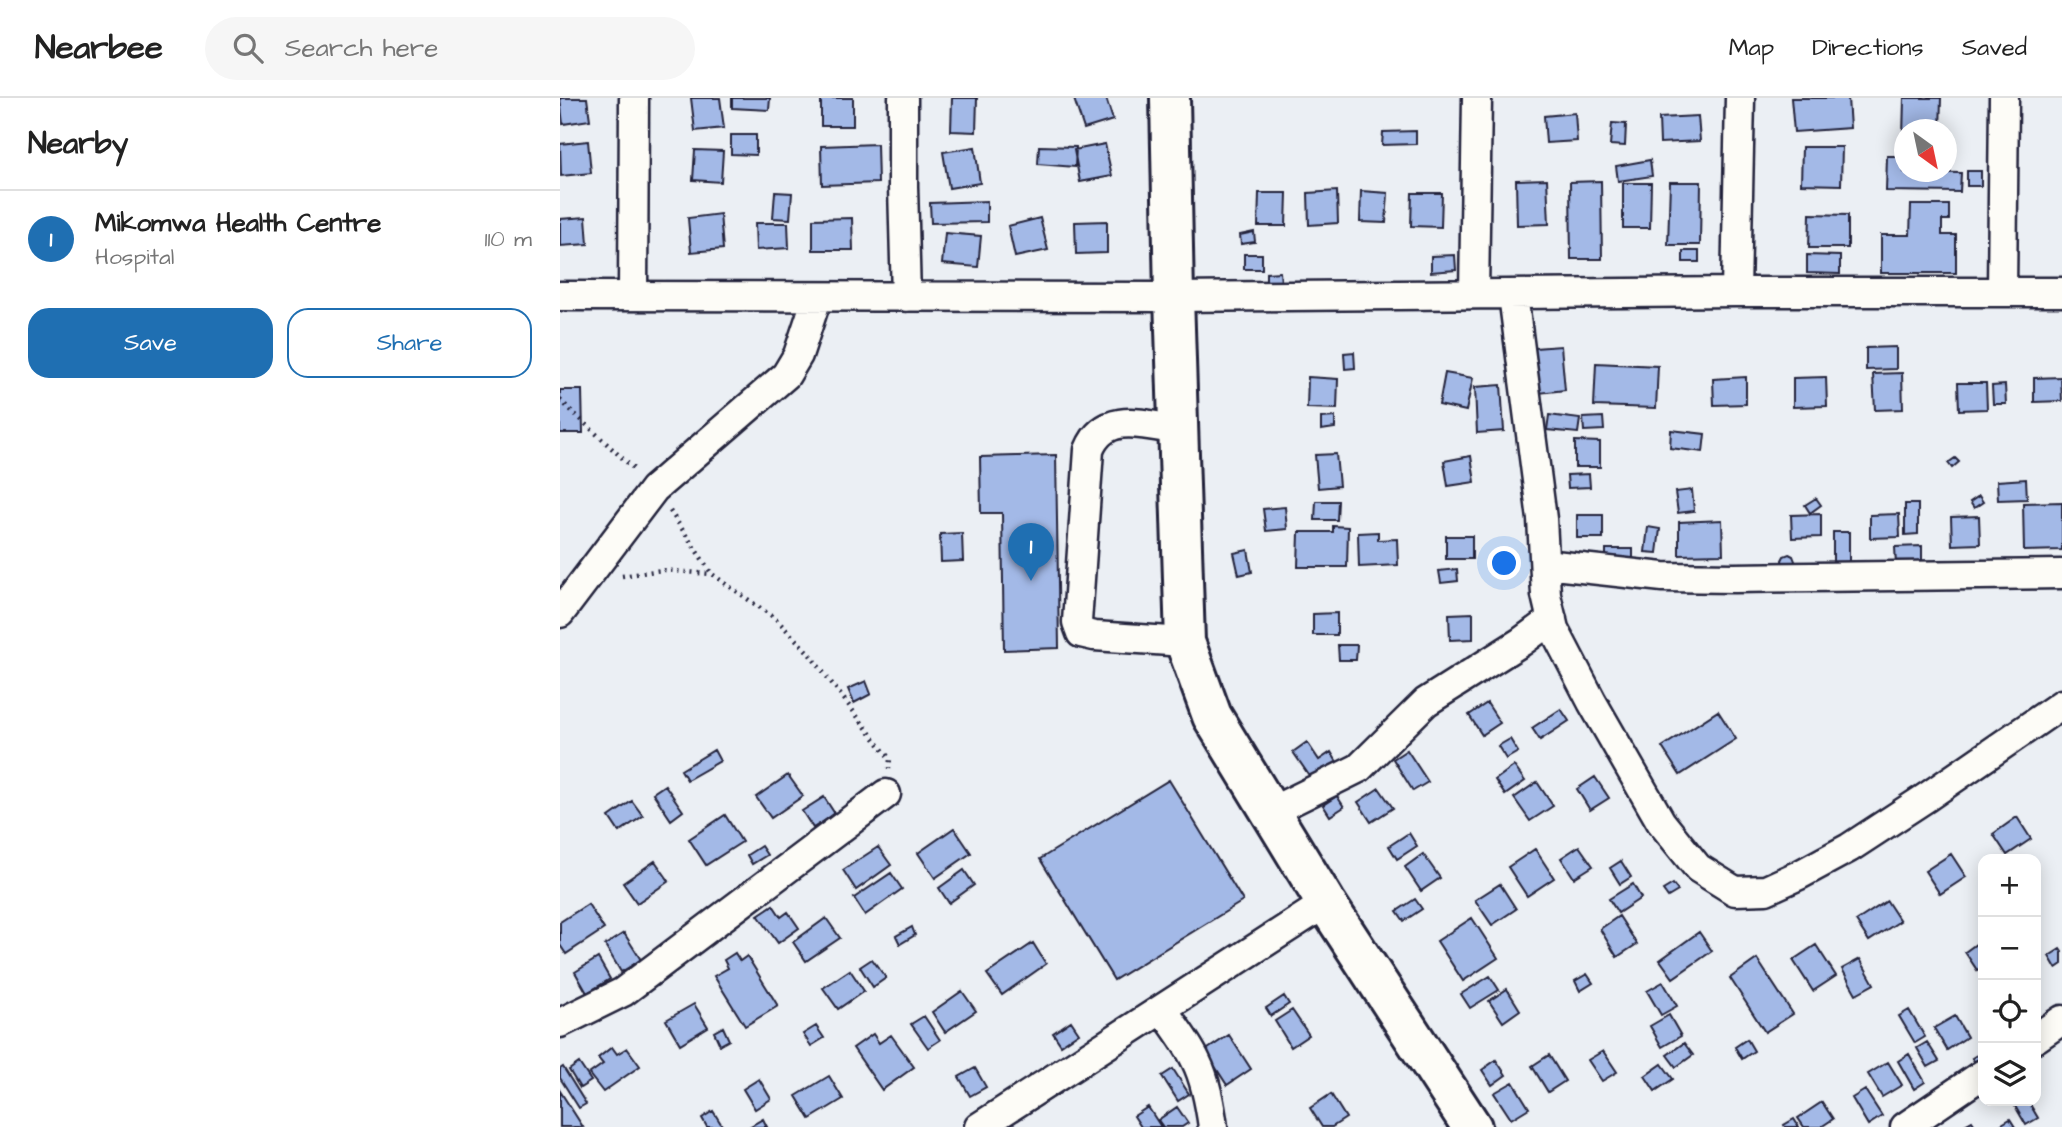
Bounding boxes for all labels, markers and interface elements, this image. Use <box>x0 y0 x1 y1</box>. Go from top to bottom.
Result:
search box <box>205 17 695 80</box>
text: Nearbee <box>35 25 163 71</box>
icon: search <box>229 29 267 67</box>
text: Search here <box>285 30 438 66</box>
text: Map <box>1729 31 1774 65</box>
text: Directions <box>1812 31 1924 65</box>
text: Saved <box>1962 31 2027 65</box>
north arrow <box>1894 119 1957 182</box>
text: Nearby <box>28 123 128 165</box>
text: Mikomwa Health Centre <box>95 205 381 241</box>
text: 1 <box>50 223 52 255</box>
text: 110 m <box>484 223 532 255</box>
text: Hospital <box>95 241 174 273</box>
button: Save <box>28 308 273 378</box>
button: Share <box>287 308 532 378</box>
pin: 1 <box>1008 523 1054 581</box>
your location <box>1487 546 1521 580</box>
map controls <box>1978 854 2041 1106</box>
button: + <box>1978 854 2041 917</box>
button: − <box>1978 917 2041 980</box>
button: locate <box>1978 980 2041 1043</box>
button: layers <box>1978 1043 2041 1106</box>

